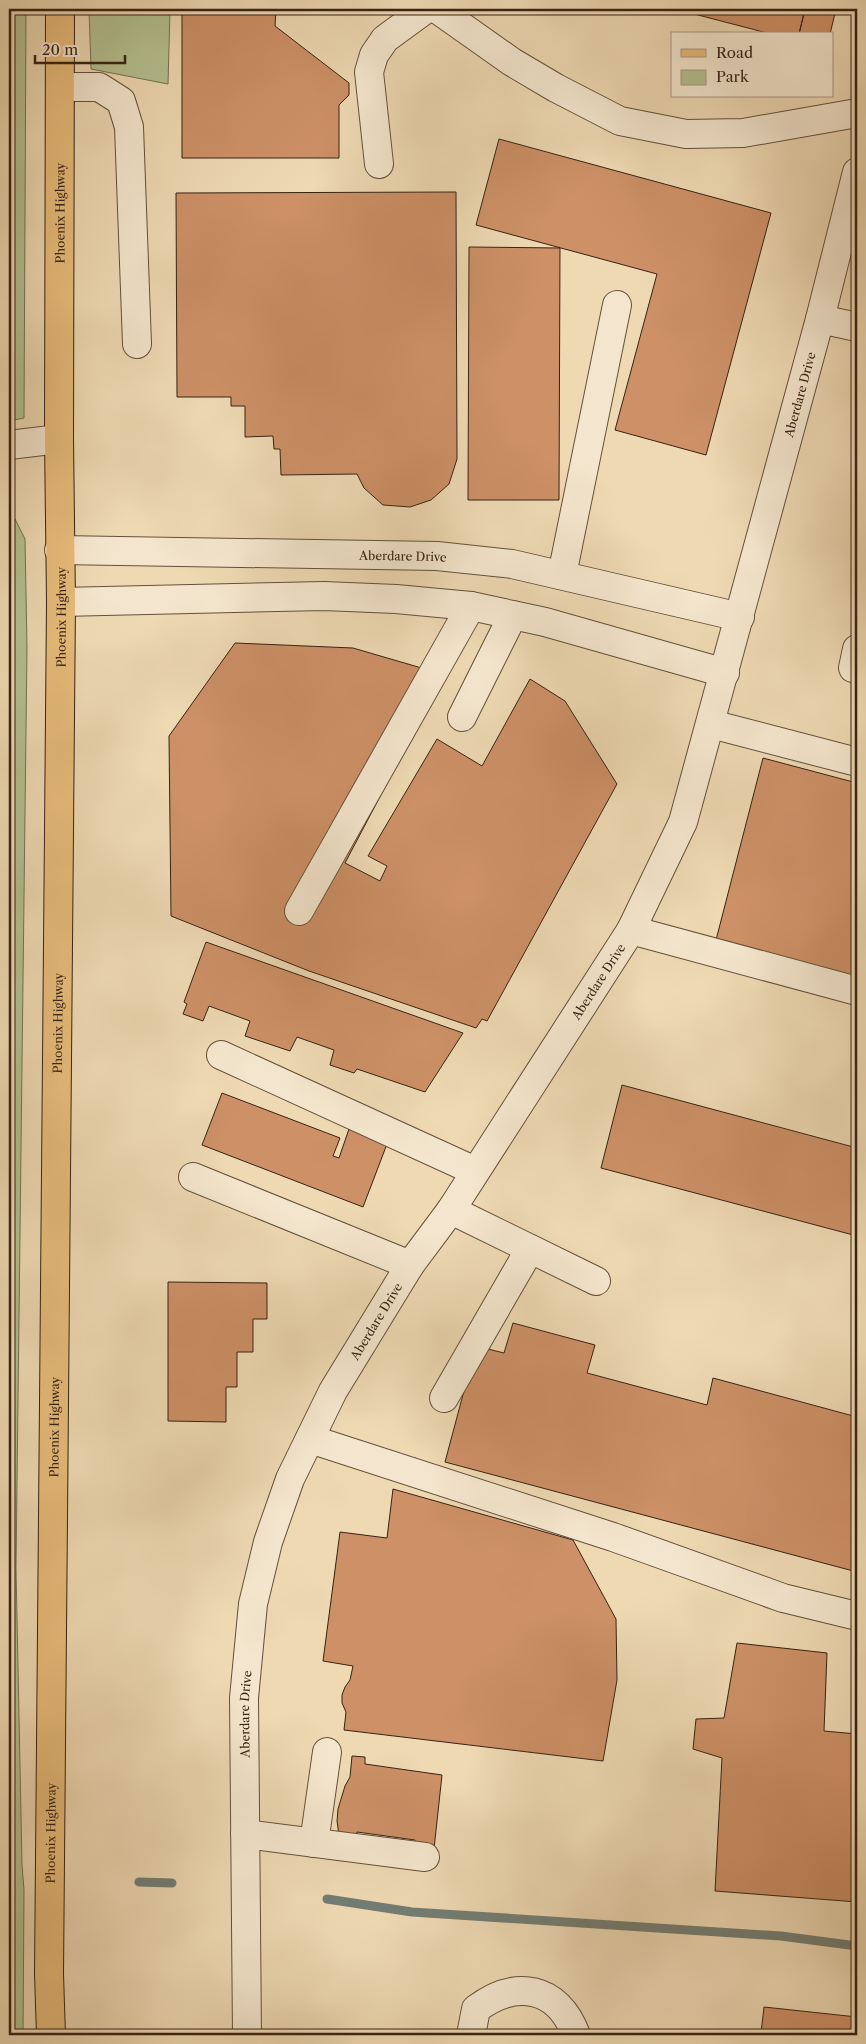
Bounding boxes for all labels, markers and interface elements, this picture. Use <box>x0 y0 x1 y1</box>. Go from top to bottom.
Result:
scale bar <box>35 32 125 64</box>
legend <box>671 32 834 98</box>
text: 20 m <box>42 40 78 59</box>
text: Road <box>716 43 753 62</box>
text: Park <box>716 67 750 86</box>
street label: Phoenix Highway <box>52 162 67 263</box>
street label: Aberdare Drive <box>780 350 818 440</box>
street label: Aberdare Drive <box>358 547 448 565</box>
street label: Phoenix Highway <box>53 566 69 667</box>
street label: Aberdare Drive <box>567 940 628 1023</box>
street label: Phoenix Highway <box>49 972 65 1073</box>
street label: Aberdare Drive <box>346 1279 405 1363</box>
street label: Phoenix Highway <box>46 1376 62 1477</box>
street label: Aberdare Drive <box>236 1669 254 1759</box>
street label: Phoenix Highway <box>42 1782 58 1883</box>

